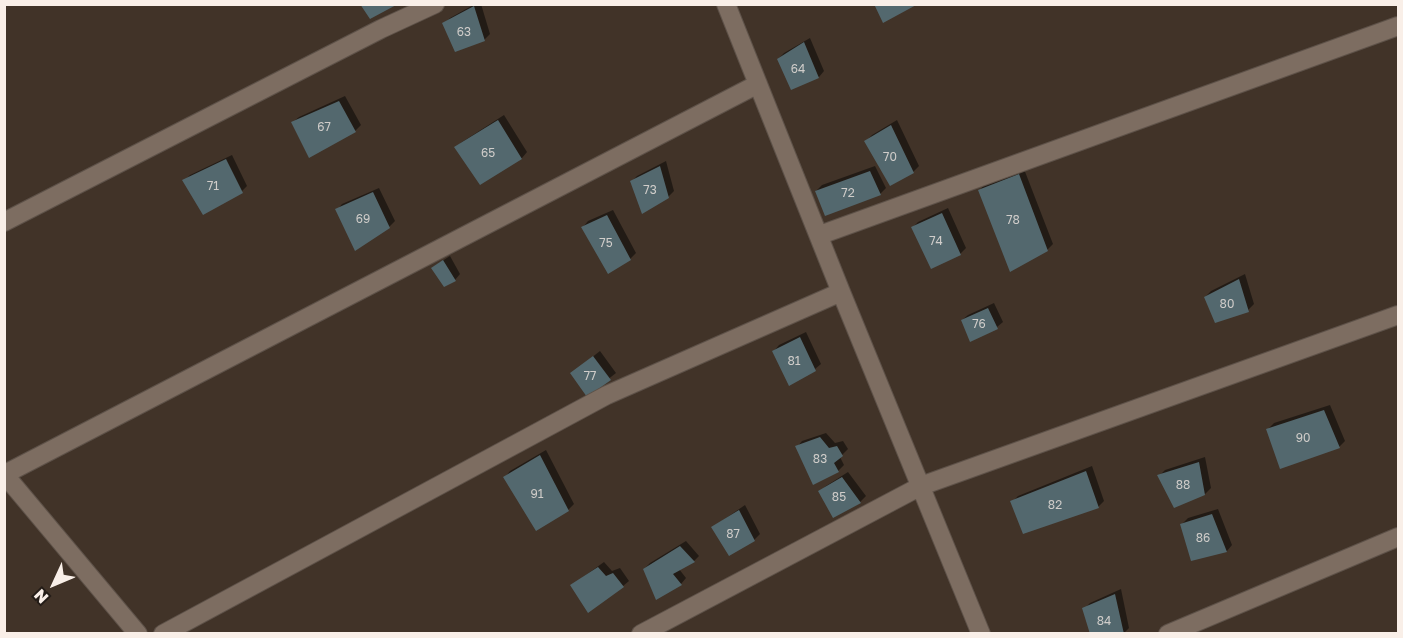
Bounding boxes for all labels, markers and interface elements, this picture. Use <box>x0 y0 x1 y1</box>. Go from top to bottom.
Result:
house number: 63 <box>457 25 471 39</box>
house number: 64 <box>791 62 805 76</box>
house number: 67 <box>317 120 331 134</box>
house number: 65 <box>481 146 495 160</box>
house number: 70 <box>883 150 897 164</box>
house number: 71 <box>207 179 219 193</box>
house number: 73 <box>643 183 657 197</box>
house number: 72 <box>841 186 855 200</box>
house number: 69 <box>356 212 370 226</box>
house number: 78 <box>1006 213 1020 227</box>
house number: 74 <box>929 234 943 248</box>
house number: 75 <box>599 236 613 250</box>
house number: 80 <box>1220 297 1234 311</box>
house number: 76 <box>972 317 986 331</box>
house number: 81 <box>787 354 801 368</box>
house number: 77 <box>584 369 596 383</box>
house number: 90 <box>1296 431 1310 445</box>
house number: 83 <box>813 452 827 466</box>
house number: 88 <box>1176 478 1190 492</box>
house number: 91 <box>530 487 544 501</box>
house number: 85 <box>832 490 846 504</box>
house number: 82 <box>1048 498 1062 512</box>
house number: 87 <box>726 527 740 541</box>
house number: 86 <box>1196 531 1210 545</box>
north arrow <box>24 554 84 614</box>
text: N <box>30 585 52 608</box>
house number: 84 <box>1097 614 1111 628</box>

